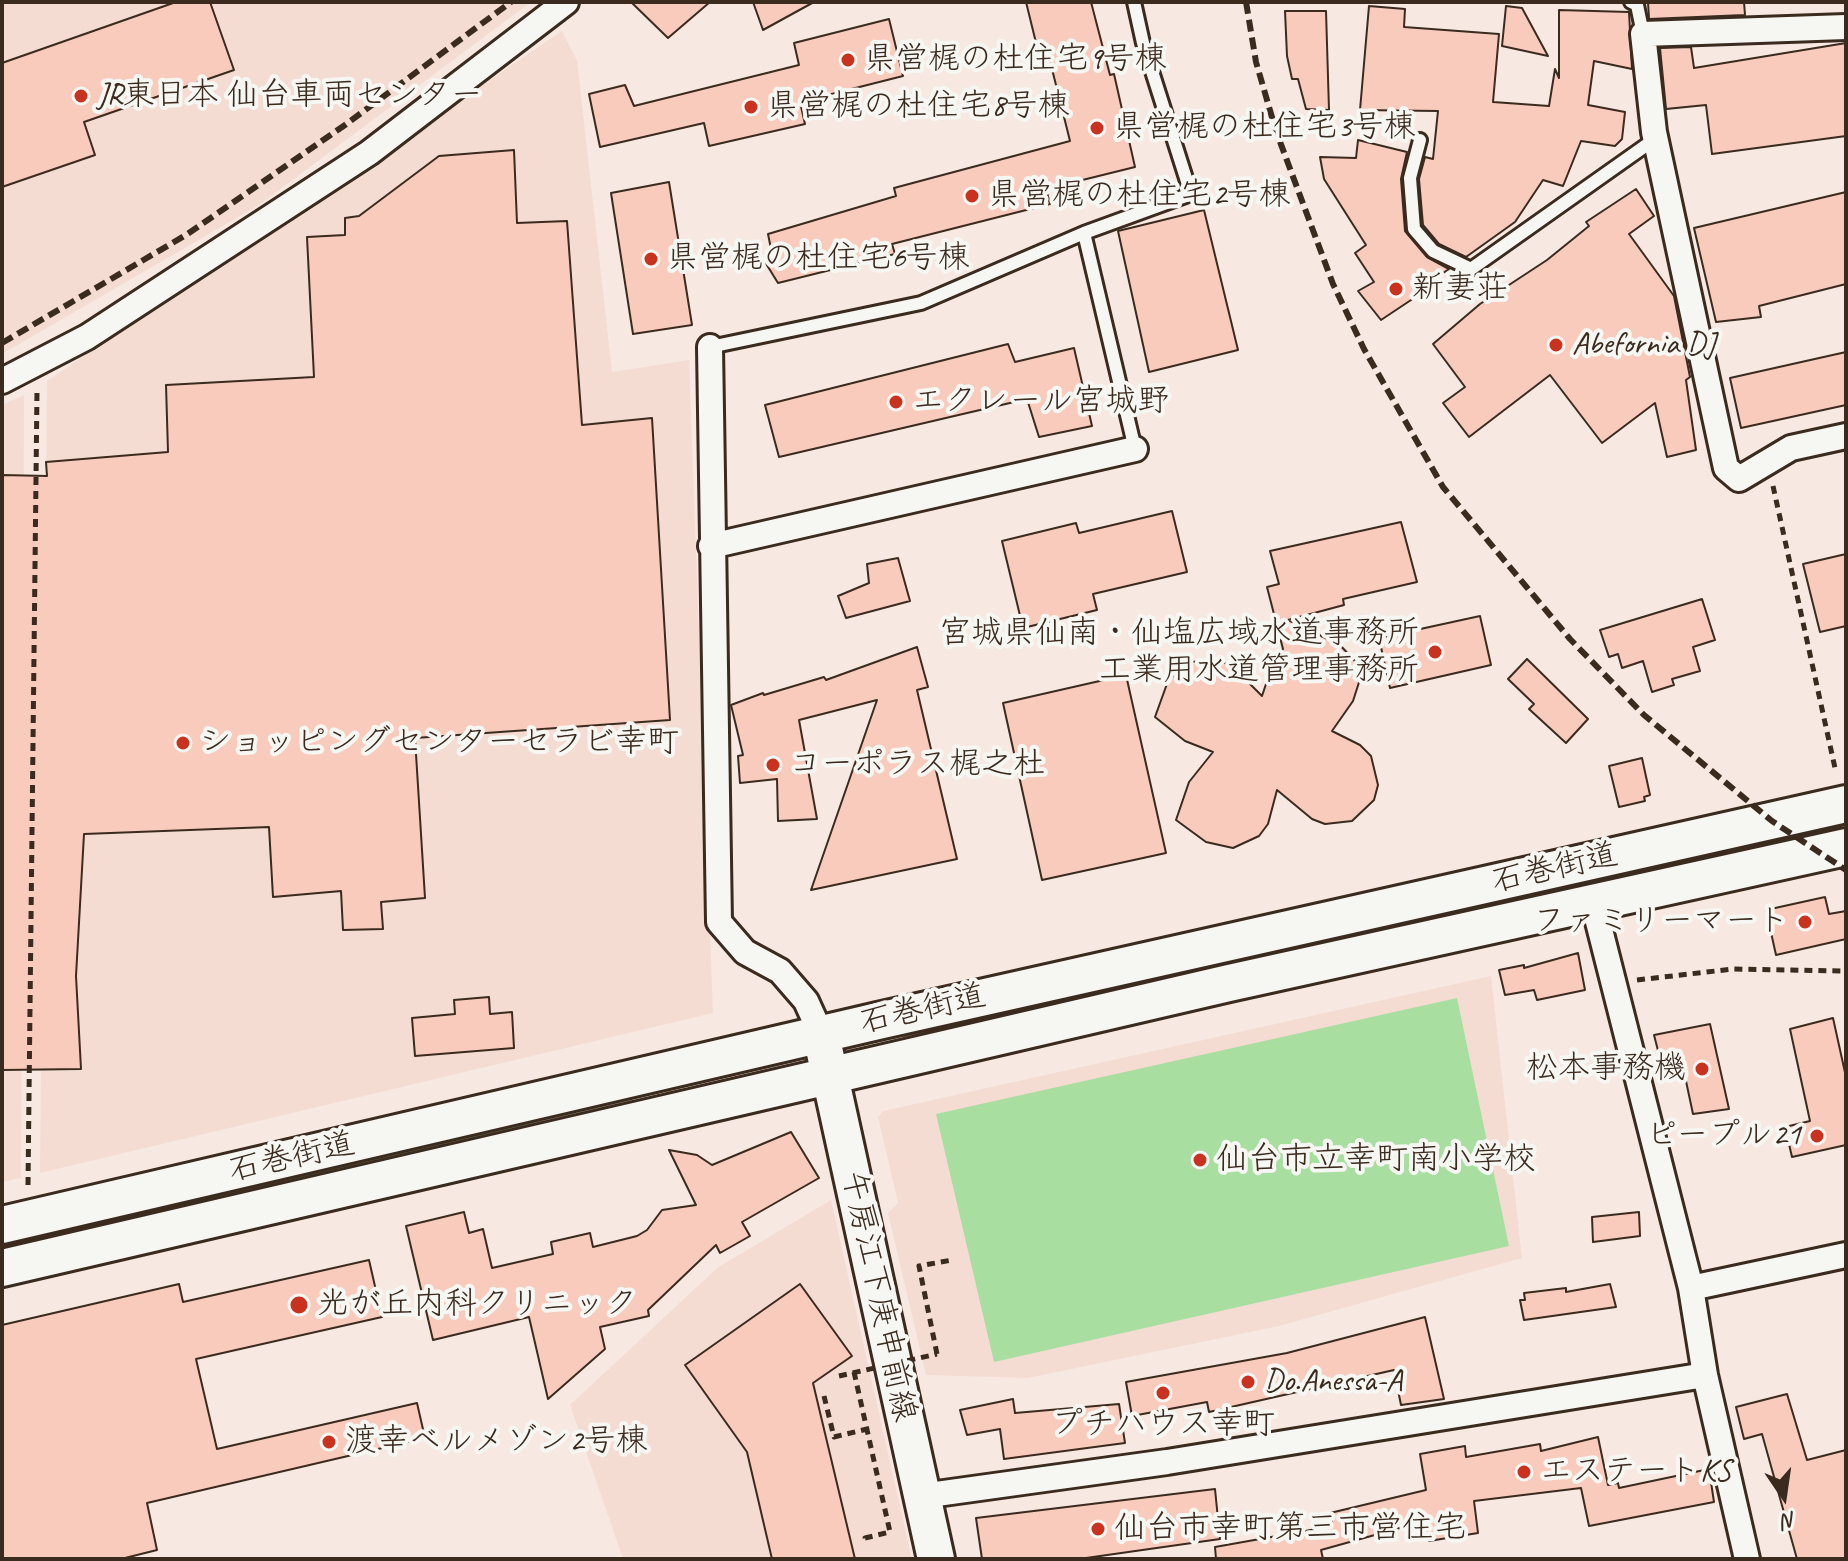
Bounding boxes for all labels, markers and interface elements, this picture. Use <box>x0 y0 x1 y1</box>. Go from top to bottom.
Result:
place label: 県営梶の杜住宅9号棟 <box>864 41 1166 79</box>
marker: 県営梶の杜住宅9号棟 <box>839 51 857 69</box>
place label: JR東日本 仙台車両センター <box>97 77 482 115</box>
marker: JR東日本 仙台車両センター <box>72 87 90 105</box>
place label: 県営梶の杜住宅8号棟 <box>767 88 1069 126</box>
marker: 県営梶の杜住宅8号棟 <box>742 98 760 116</box>
place label: 県営梶の杜住宅3号棟 <box>1113 109 1415 147</box>
marker: 県営梶の杜住宅3号棟 <box>1088 119 1106 137</box>
place label: 県営梶の杜住宅2号棟 <box>988 177 1290 215</box>
marker: 県営梶の杜住宅2号棟 <box>963 187 981 205</box>
place label: 県営梶の杜住宅6号棟 <box>667 240 969 278</box>
marker: 県営梶の杜住宅6号棟 <box>642 250 660 268</box>
place label: 新妻荘 <box>1412 270 1508 308</box>
marker: 新妻荘 <box>1387 280 1405 298</box>
place label: Abefornia DJ <box>1572 326 1715 364</box>
marker: Abefornia DJ <box>1547 336 1565 354</box>
place label: エクレール宮城野 <box>912 383 1169 421</box>
marker: エクレール宮城野 <box>887 393 905 411</box>
place label: 宮城県仙南・仙塩広域水道事務所 工業用水道管理事務所 <box>939 615 1419 690</box>
marker: 宮城県仙南・仙塩広域水道事務所 工業用水道管理事務所 <box>1426 643 1444 661</box>
place label: ショッピングセンターセラビ幸町 <box>199 724 679 762</box>
marker: ショッピングセンターセラビ幸町 <box>174 734 192 752</box>
place label: コーポラス梶之杜 <box>789 746 1045 784</box>
marker: コーポラス梶之杜 <box>764 756 782 774</box>
street label: 石巻街道 <box>1488 836 1622 902</box>
place label: ファミリーマート <box>1533 903 1789 941</box>
marker: ファミリーマート <box>1796 913 1814 931</box>
street label: 石巻街道 <box>856 977 990 1043</box>
place label: 松本事務機 <box>1526 1050 1686 1088</box>
marker: 松本事務機 <box>1693 1060 1711 1078</box>
place label: ピープル21 <box>1646 1117 1801 1155</box>
street label: 石巻街道 <box>225 1125 359 1191</box>
marker: ピープル21 <box>1808 1127 1826 1145</box>
place label: 仙台市立幸町南小学校 <box>1216 1141 1536 1179</box>
marker: 仙台市立幸町南小学校 <box>1191 1151 1209 1169</box>
street label: 午房江下庚申前線 <box>833 1167 923 1425</box>
place label: 光が丘内科クリニック <box>317 1286 637 1324</box>
marker: 光が丘内科クリニック <box>288 1294 310 1316</box>
place label: Do.Anessa-A <box>1264 1363 1402 1401</box>
marker: Do.Anessa-A <box>1239 1373 1257 1391</box>
marker: プチハウス幸町 <box>1154 1384 1172 1402</box>
place label: プチハウス幸町 <box>1051 1406 1275 1444</box>
place label: 渡幸ベルメゾン2号棟 <box>345 1423 647 1461</box>
marker: 渡幸ベルメゾン2号棟 <box>320 1433 338 1451</box>
place label: エステートKS <box>1540 1453 1731 1491</box>
north arrow <box>1744 1457 1824 1537</box>
marker: エステートKS <box>1515 1463 1533 1481</box>
text: N <box>1780 1505 1799 1536</box>
place label: 仙台市幸町第三市営住宅 <box>1114 1510 1466 1548</box>
marker: 仙台市幸町第三市営住宅 <box>1089 1520 1107 1538</box>

